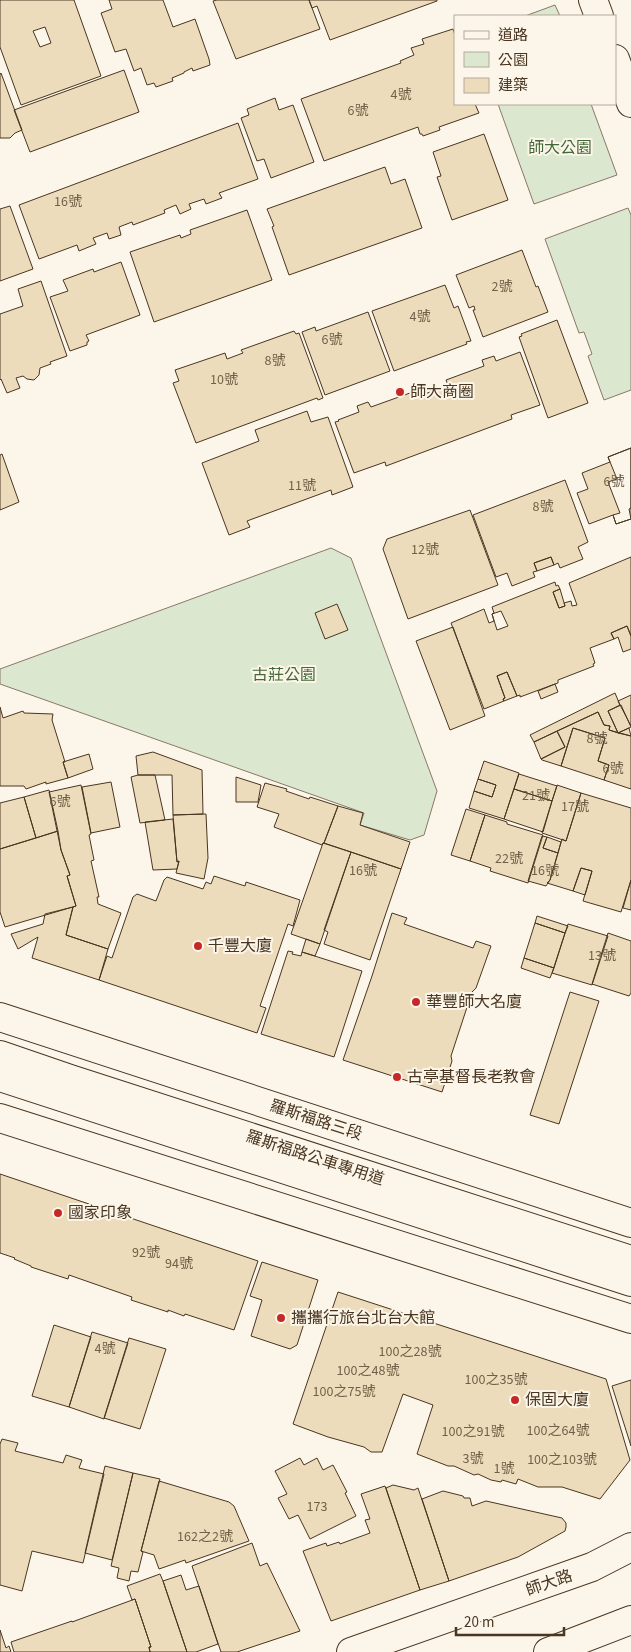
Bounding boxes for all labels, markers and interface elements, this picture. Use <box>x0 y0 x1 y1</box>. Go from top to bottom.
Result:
legend <box>454 15 616 105</box>
text: 道路 <box>498 25 528 46</box>
text: 公園 <box>498 50 528 71</box>
text: 建築 <box>498 75 528 96</box>
house number: 4號 <box>391 85 411 105</box>
house number: 6號 <box>348 101 368 121</box>
park label: 師大公園 <box>528 137 592 159</box>
house number: 16號 <box>54 192 82 212</box>
house number: 2號 <box>492 277 512 297</box>
house number: 4號 <box>410 307 430 327</box>
house number: 6號 <box>322 330 342 350</box>
house number: 8號 <box>265 351 285 371</box>
house number: 10號 <box>210 370 238 390</box>
place label: 師大商圈 <box>410 381 474 403</box>
marker: 師大商圈 <box>394 386 406 398</box>
house number: 6號 <box>604 472 624 492</box>
house number: 11號 <box>288 476 316 496</box>
house number: 8號 <box>533 497 553 517</box>
house number: 12號 <box>411 540 439 560</box>
park label: 古莊公園 <box>252 664 316 686</box>
house number: 8號 <box>587 729 607 749</box>
house number: 6號 <box>603 759 623 779</box>
house number: 21號 <box>522 786 550 806</box>
house number: 6號 <box>50 792 70 812</box>
house number: 17號 <box>561 797 589 817</box>
house number: 22號 <box>495 849 523 869</box>
house number: 16號 <box>349 861 377 881</box>
house number: 16號 <box>531 861 559 881</box>
place label: 千豐大廈 <box>208 935 272 957</box>
marker: 千豐大廈 <box>192 940 204 952</box>
house number: 13號 <box>588 946 616 966</box>
place label: 華豐師大名廈 <box>426 991 522 1013</box>
marker: 華豐師大名廈 <box>410 996 422 1008</box>
place label: 古亭基督長老教會 <box>407 1066 535 1088</box>
marker: 古亭基督長老教會 <box>391 1071 403 1083</box>
street label: 羅斯福路三段 <box>267 1095 365 1145</box>
street label: 羅斯福路公車專用道 <box>243 1125 387 1191</box>
place label: 國家印象 <box>68 1202 132 1224</box>
marker: 國家印象 <box>52 1207 64 1219</box>
house number: 92號 <box>132 1243 160 1263</box>
house number: 94號 <box>165 1254 193 1274</box>
place label: 攜攜行旅台北台大館 <box>291 1307 435 1329</box>
marker: 攜攜行旅台北台大館 <box>275 1312 287 1324</box>
house number: 4號 <box>95 1339 115 1359</box>
house number: 100之28號 <box>379 1342 441 1362</box>
house number: 100之48號 <box>337 1361 399 1381</box>
house number: 100之35號 <box>465 1370 527 1390</box>
house number: 100之75號 <box>313 1382 375 1402</box>
place label: 保固大廈 <box>525 1389 589 1411</box>
marker: 保固大廈 <box>509 1394 521 1406</box>
house number: 100之64號 <box>527 1421 589 1441</box>
house number: 100之91號 <box>442 1422 504 1442</box>
house number: 3號 <box>463 1449 483 1469</box>
house number: 100之103號 <box>527 1450 597 1470</box>
house number: 1號 <box>494 1459 514 1479</box>
house number: 173 <box>307 1497 327 1517</box>
house number: 162之2號 <box>177 1527 233 1547</box>
street label: 師大路 <box>523 1565 575 1601</box>
scale bar <box>456 1604 564 1636</box>
text: 20 m <box>464 1612 494 1633</box>

